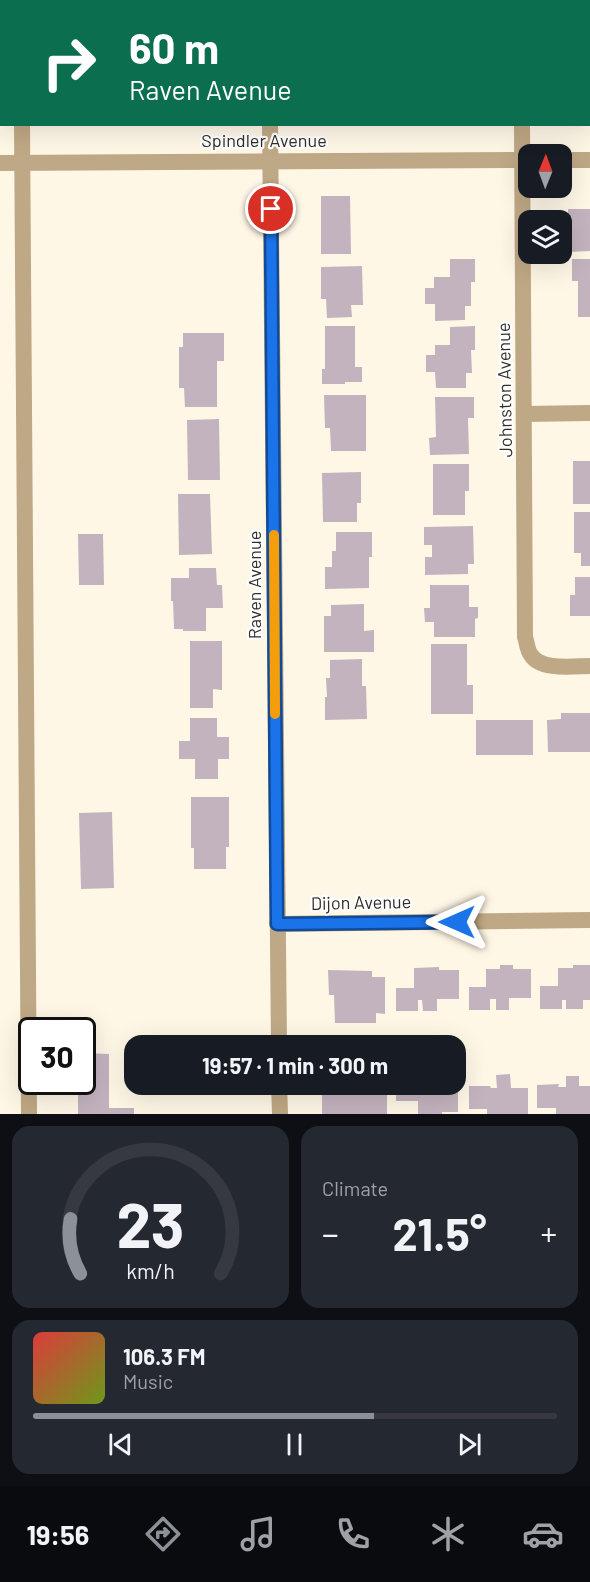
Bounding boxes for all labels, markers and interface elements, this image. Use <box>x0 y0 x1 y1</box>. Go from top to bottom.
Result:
text: 60 m <box>129 22 219 72</box>
icon: right <box>30 24 108 102</box>
text: Raven Avenue <box>129 73 292 105</box>
street label: Spindler Avenue <box>201 129 327 151</box>
north arrow <box>518 144 572 198</box>
map controls <box>518 144 572 264</box>
pin <box>245 183 296 234</box>
icon: arrive <box>254 192 287 225</box>
button: layers <box>518 210 572 264</box>
street label: Johnston Avenue <box>492 322 516 458</box>
street label: Raven Avenue <box>243 531 265 639</box>
street label: Dijon Avenue <box>311 890 411 914</box>
position arrow <box>425 890 489 954</box>
speed limit sign: 30 <box>18 1017 96 1095</box>
text: 19:57 · 1 min · 300 m <box>202 1052 388 1078</box>
text: Climate <box>322 1176 388 1200</box>
text: 23 <box>117 1186 184 1260</box>
text: 21.5° <box>392 1206 487 1260</box>
text: − <box>322 1213 339 1253</box>
text: + <box>541 1213 557 1253</box>
text: km/h <box>126 1258 175 1283</box>
text: 106.3 FM <box>123 1343 205 1369</box>
text: Music <box>123 1369 173 1393</box>
icon: previous <box>104 1428 137 1461</box>
icon: pause <box>278 1428 311 1461</box>
icon: next <box>453 1428 486 1461</box>
icon: directions <box>142 1513 184 1555</box>
icon: music <box>237 1513 279 1555</box>
icon: phone <box>332 1513 374 1555</box>
icon: climate <box>427 1513 469 1555</box>
icon: car <box>522 1513 564 1555</box>
text: 19:56 <box>26 1518 89 1550</box>

